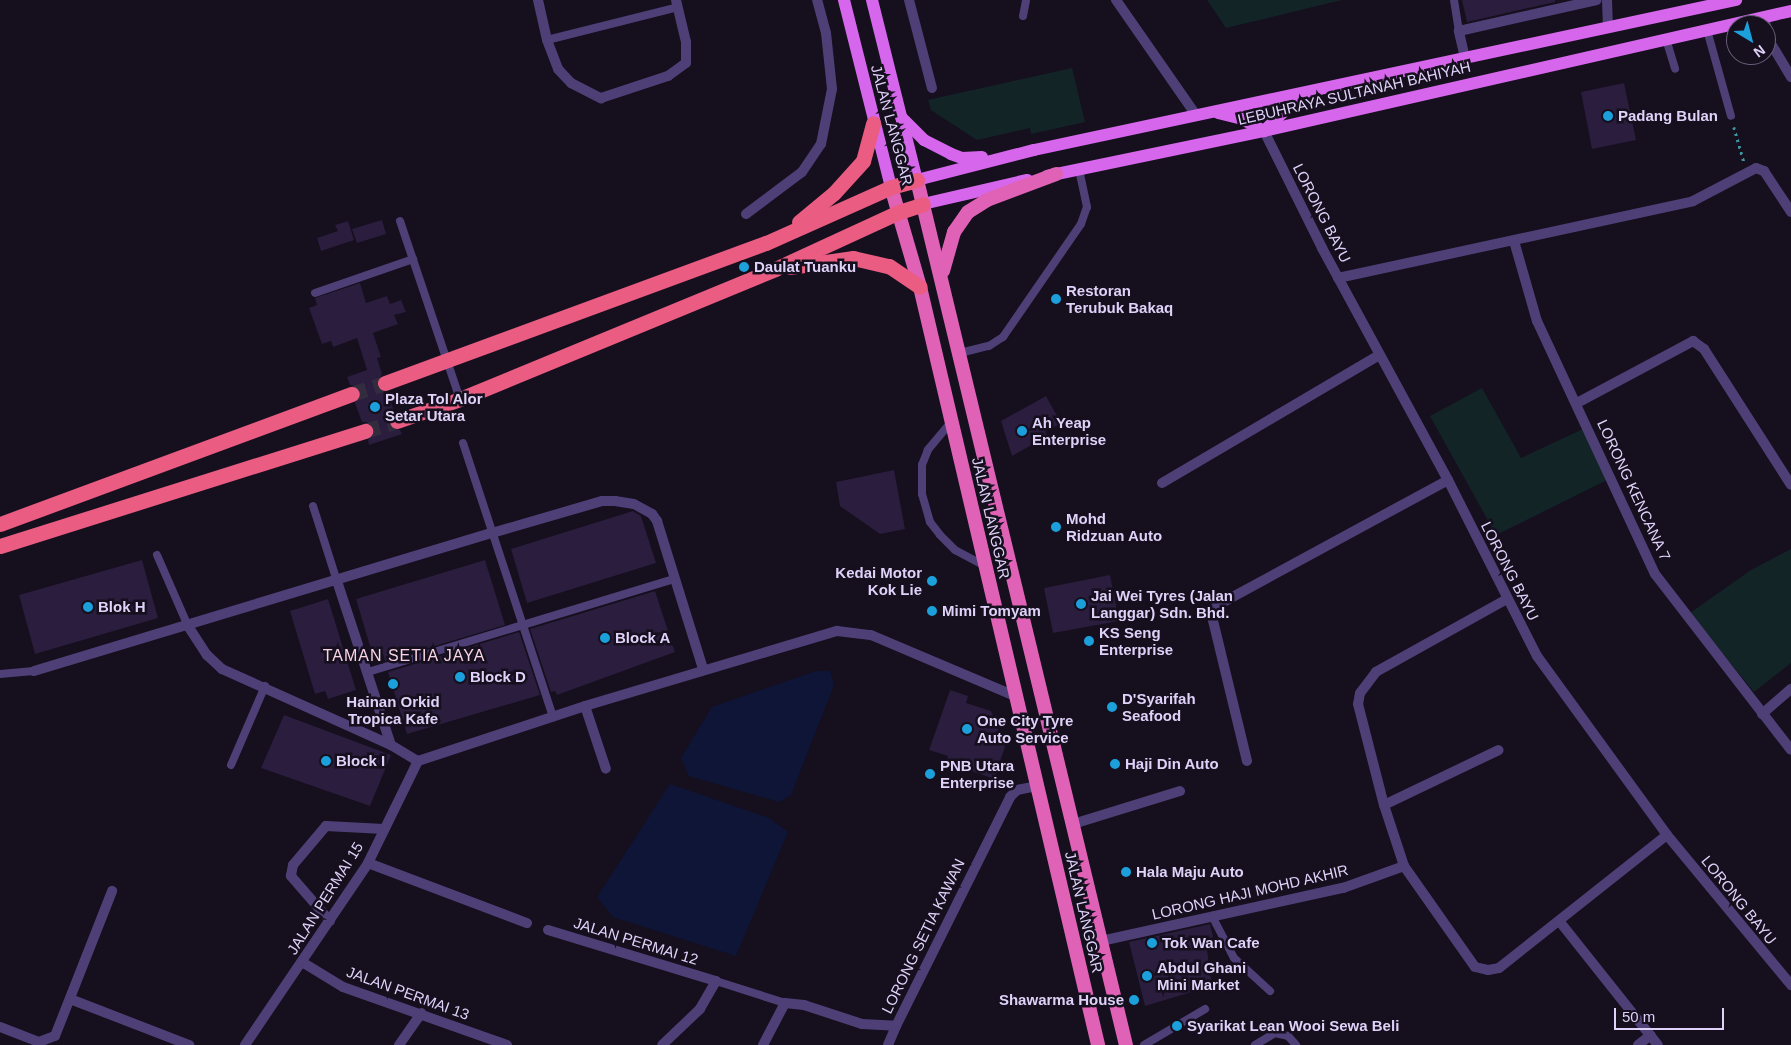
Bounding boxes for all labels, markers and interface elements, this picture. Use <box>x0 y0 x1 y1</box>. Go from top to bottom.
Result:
north arrow <box>1726 15 1776 65</box>
text: N <box>1751 42 1768 61</box>
street label: LEBUHRAYA SULTANAH BAHIYAH <box>1235 57 1473 129</box>
street label: JALAN LANGGAR <box>867 63 917 187</box>
place label: Padang Bulan <box>1618 107 1718 125</box>
marker: Padang Bulan <box>1602 110 1614 122</box>
street label: LORONG BAYU <box>1289 160 1355 266</box>
place label: Daulat Tuanku <box>754 258 856 276</box>
marker: Daulat Tuanku <box>738 261 750 273</box>
place label: Restoran Terubuk Bakaq <box>1066 281 1173 316</box>
marker: Restoran Terubuk Bakaq <box>1050 293 1062 305</box>
place label: Plaza Tol Alor Setar Utara <box>385 389 483 424</box>
marker: Plaza Tol Alor Setar Utara <box>369 401 381 413</box>
place label: Ah Yeap Enterprise <box>1032 413 1106 448</box>
street label: LORONG KENCANA 7 <box>1593 416 1675 564</box>
marker: Ah Yeap Enterprise <box>1016 425 1028 437</box>
street label: JALAN LANGGAR <box>968 455 1014 581</box>
place label: Mohd Ridzuan Auto <box>1066 509 1163 544</box>
street label: LORONG BAYU <box>1477 518 1543 624</box>
marker: Mohd Ridzuan Auto <box>1050 521 1062 533</box>
place label: Kedai Motor Kok Lie <box>835 563 922 598</box>
marker: Kedai Motor Kok Lie <box>926 575 938 587</box>
place label: Jai Wei Tyres (Jalan Langgar) Sdn. Bhd. <box>1091 586 1233 621</box>
place label: Blok H <box>98 598 146 616</box>
marker: Jai Wei Tyres (Jalan Langgar) Sdn. Bhd. <box>1075 598 1087 610</box>
marker: Blok H <box>82 601 94 613</box>
place label: Mimi Tomyam <box>942 602 1041 620</box>
marker: Mimi Tomyam <box>926 605 938 617</box>
place label: KS Seng Enterprise <box>1099 623 1173 658</box>
place label: Block A <box>615 629 671 647</box>
marker: Block A <box>599 632 611 644</box>
marker: KS Seng Enterprise <box>1083 635 1095 647</box>
district label: TAMAN SETIA JAYA <box>320 646 488 666</box>
place label: Block D <box>470 668 526 686</box>
marker: Block D <box>454 671 466 683</box>
marker: Hainan Orkid Tropica Kafe <box>387 678 399 690</box>
place label: D'Syarifah Seafood <box>1122 689 1196 724</box>
place label: Hainan Orkid Tropica Kafe <box>346 692 440 727</box>
marker: D'Syarifah Seafood <box>1106 701 1118 713</box>
place label: One City Tyre Auto Service <box>977 711 1073 746</box>
marker: One City Tyre Auto Service <box>961 723 973 735</box>
place label: Block I <box>336 752 385 770</box>
marker: Block I <box>320 755 332 767</box>
place label: Haji Din Auto <box>1125 755 1219 773</box>
place label: PNB Utara Enterprise <box>940 756 1014 791</box>
marker: Haji Din Auto <box>1109 758 1121 770</box>
marker: PNB Utara Enterprise <box>924 768 936 780</box>
street label: JALAN PERMAI 15 <box>283 838 367 958</box>
street label: JALAN LANGGAR <box>1061 849 1107 975</box>
street label: LORONG BAYU <box>1698 852 1780 948</box>
street label: LORONG SETIA KAWAN <box>878 855 968 1017</box>
street label: LORONG HAJI MOHD AKHIR <box>1150 861 1350 923</box>
place label: Hala Maju Auto <box>1136 863 1244 881</box>
marker: Hala Maju Auto <box>1120 866 1132 878</box>
street label: JALAN PERMAI 12 <box>572 914 700 968</box>
place label: Tok Wan Cafe <box>1162 934 1260 952</box>
marker: Tok Wan Cafe <box>1146 937 1158 949</box>
place label: Abdul Ghani Mini Market <box>1157 958 1246 993</box>
street label: JALAN PERMAI 13 <box>344 962 472 1024</box>
marker: Abdul Ghani Mini Market <box>1141 970 1153 982</box>
place label: Shawarma House <box>999 991 1124 1009</box>
marker: Shawarma House <box>1128 994 1140 1006</box>
scale bar <box>1616 998 1726 1030</box>
text: 50 m <box>1622 1008 1655 1025</box>
place label: Syarikat Lean Wooi Sewa Beli <box>1187 1017 1399 1035</box>
marker: Syarikat Lean Wooi Sewa Beli <box>1171 1020 1183 1032</box>

